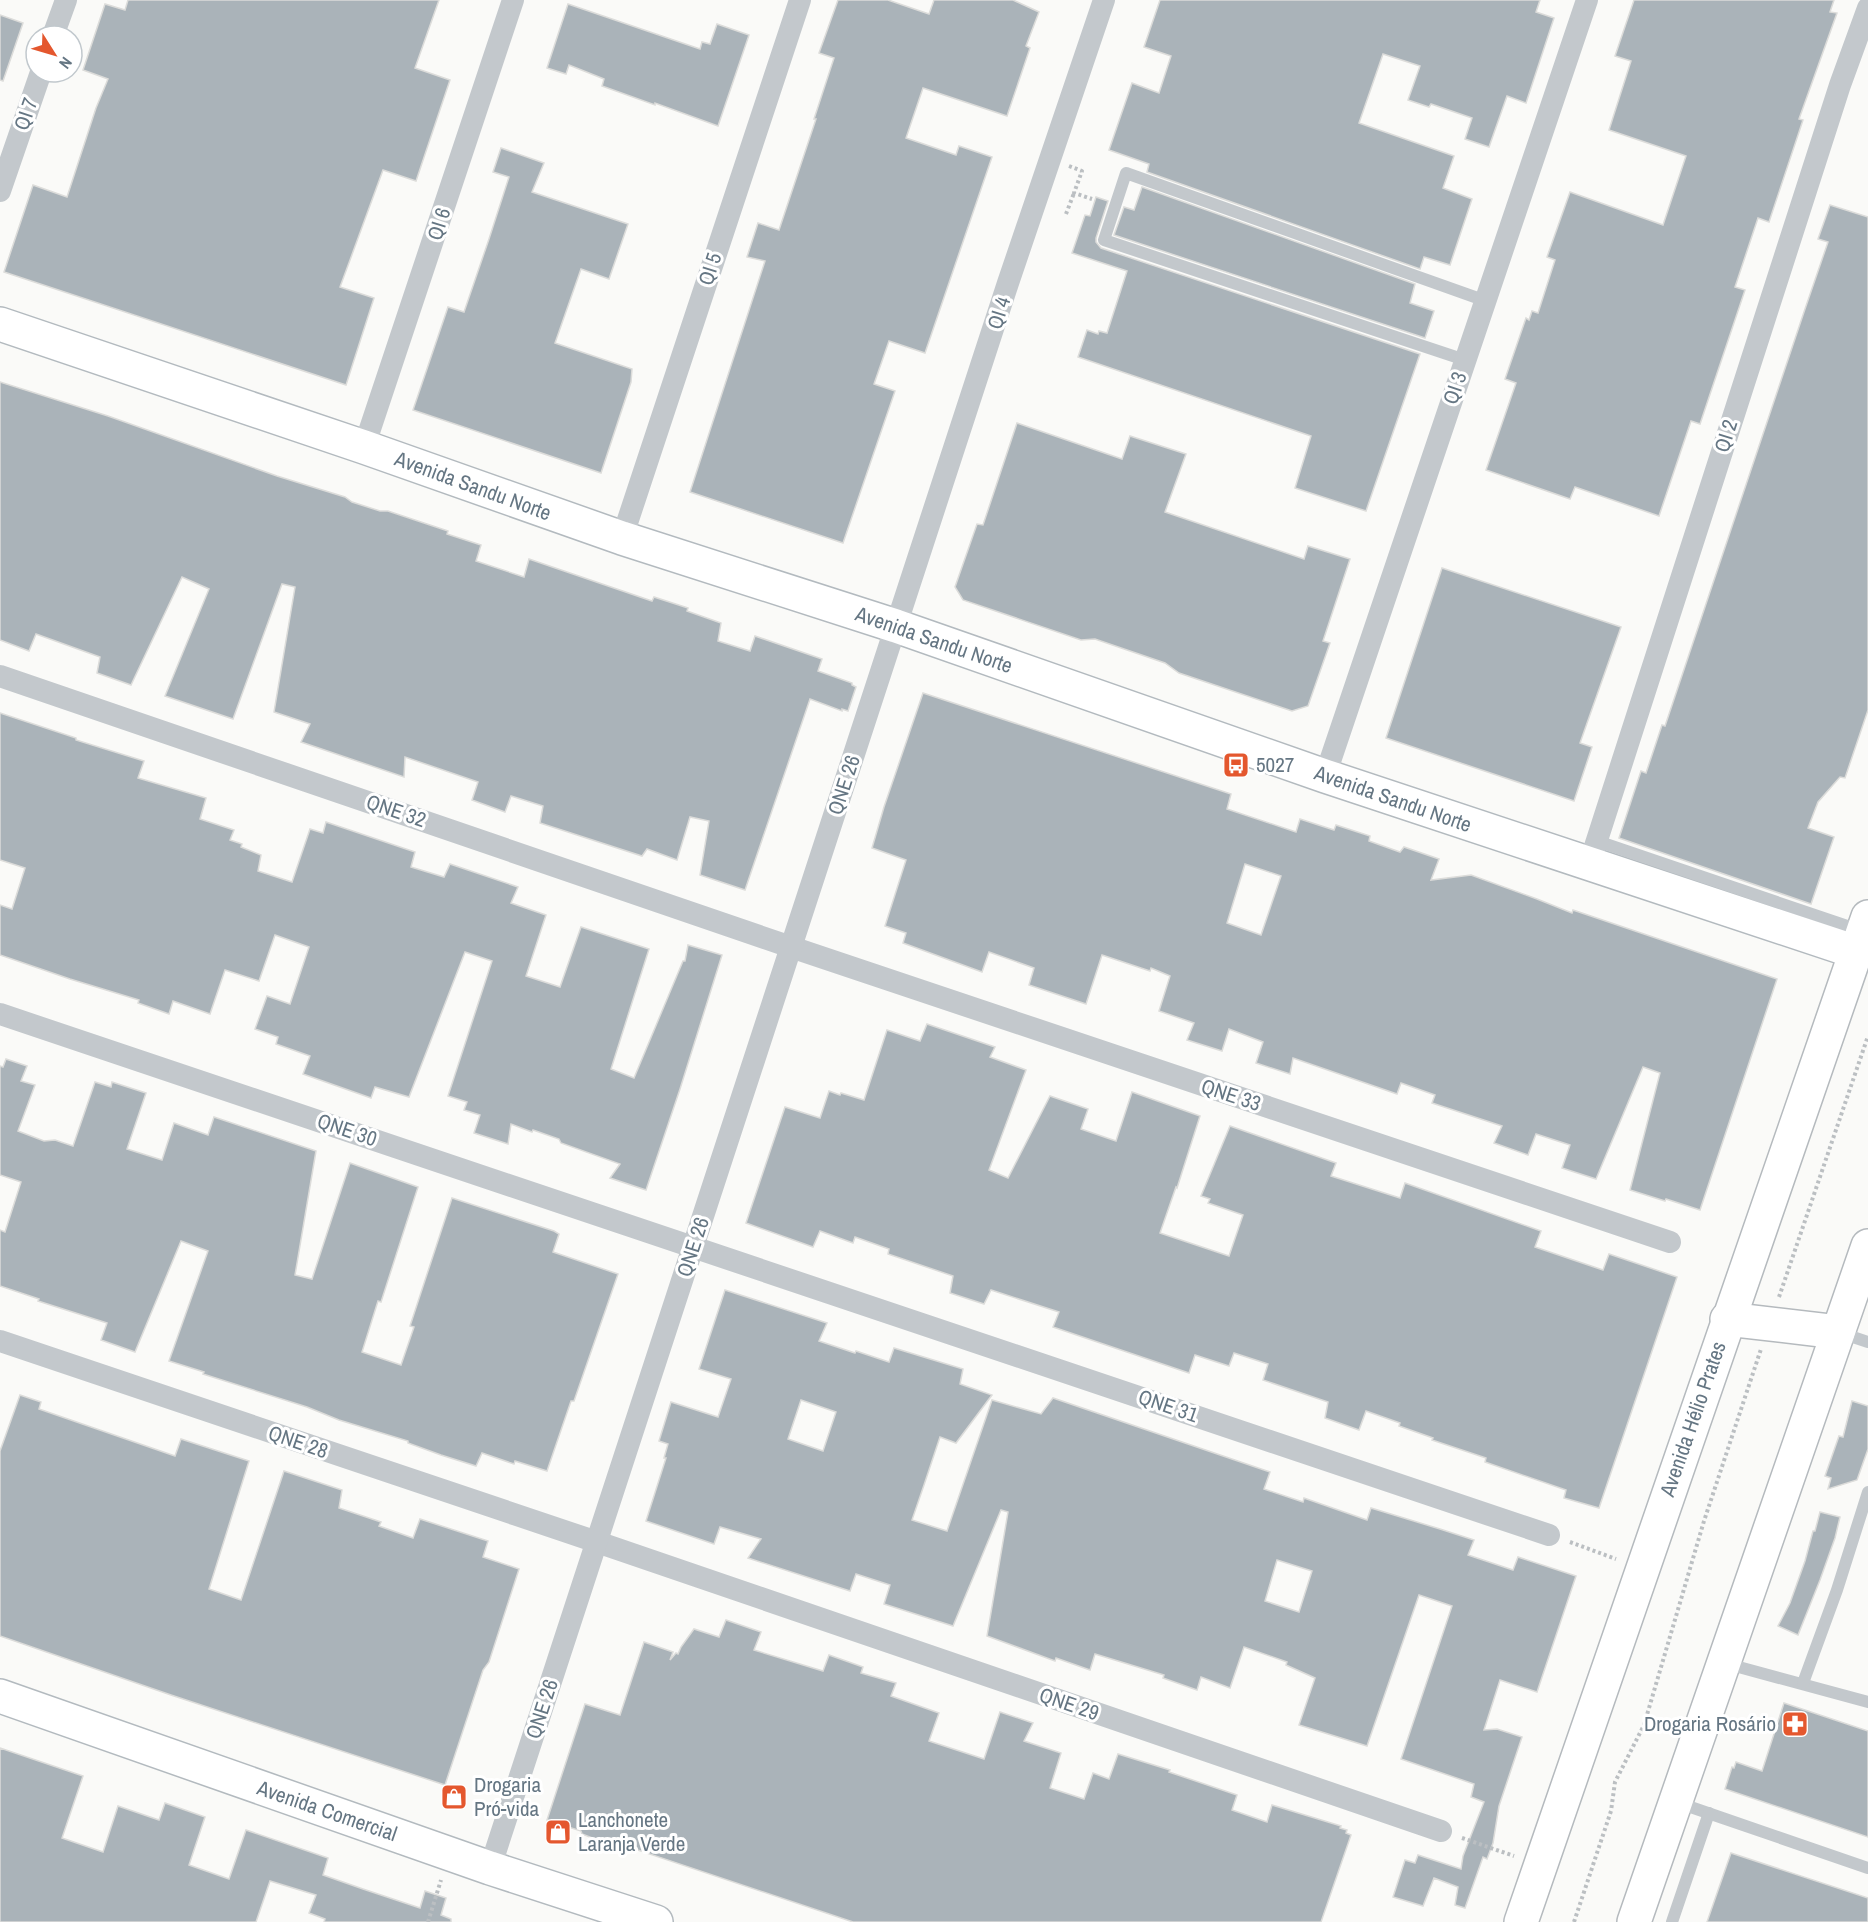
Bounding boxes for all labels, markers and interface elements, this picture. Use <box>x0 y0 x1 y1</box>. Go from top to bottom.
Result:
north arrow <box>24 24 84 84</box>
text: N <box>54 53 78 73</box>
street label: QI 7 <box>7 94 45 134</box>
street label: QI 6 <box>420 204 457 244</box>
street label: QI 5 <box>691 249 728 289</box>
street label: QI 4 <box>980 292 1017 333</box>
street label: QI 3 <box>1436 368 1474 408</box>
street label: QI 2 <box>1707 416 1744 456</box>
street label: Avenida Sandu Norte <box>390 443 555 527</box>
street label: Avenida Sandu Norte <box>851 599 1017 680</box>
bus stop icon: 5027 <box>1221 750 1251 780</box>
place label: 5027 <box>1256 750 1294 779</box>
street label: QNE 26 <box>820 751 867 818</box>
street label: Avenida Sandu Norte <box>1310 758 1476 839</box>
street label: QNE 32 <box>362 787 430 834</box>
street label: QNE 33 <box>1198 1071 1265 1118</box>
street label: QNE 30 <box>313 1106 381 1153</box>
street label: QNE 26 <box>669 1213 716 1280</box>
street label: Avenida Hélio Prates <box>1652 1337 1733 1501</box>
street label: QNE 31 <box>1134 1382 1202 1429</box>
street label: QNE 28 <box>264 1418 332 1465</box>
street label: QNE 26 <box>518 1675 565 1742</box>
street label: QNE 29 <box>1035 1680 1103 1727</box>
place label: Drogaria Rosário <box>1644 1709 1776 1738</box>
pharmacy icon: Drogaria Rosário <box>1780 1709 1810 1739</box>
place label: Drogaria Pró-vida <box>474 1770 541 1823</box>
street label: Avenida Comercial <box>252 1773 401 1848</box>
shop icon: Drogaria Pró-vida <box>439 1782 469 1812</box>
place label: Lanchonete Laranja Verde <box>578 1805 685 1858</box>
shop icon: Lanchonete Laranja Verde <box>543 1817 573 1847</box>

